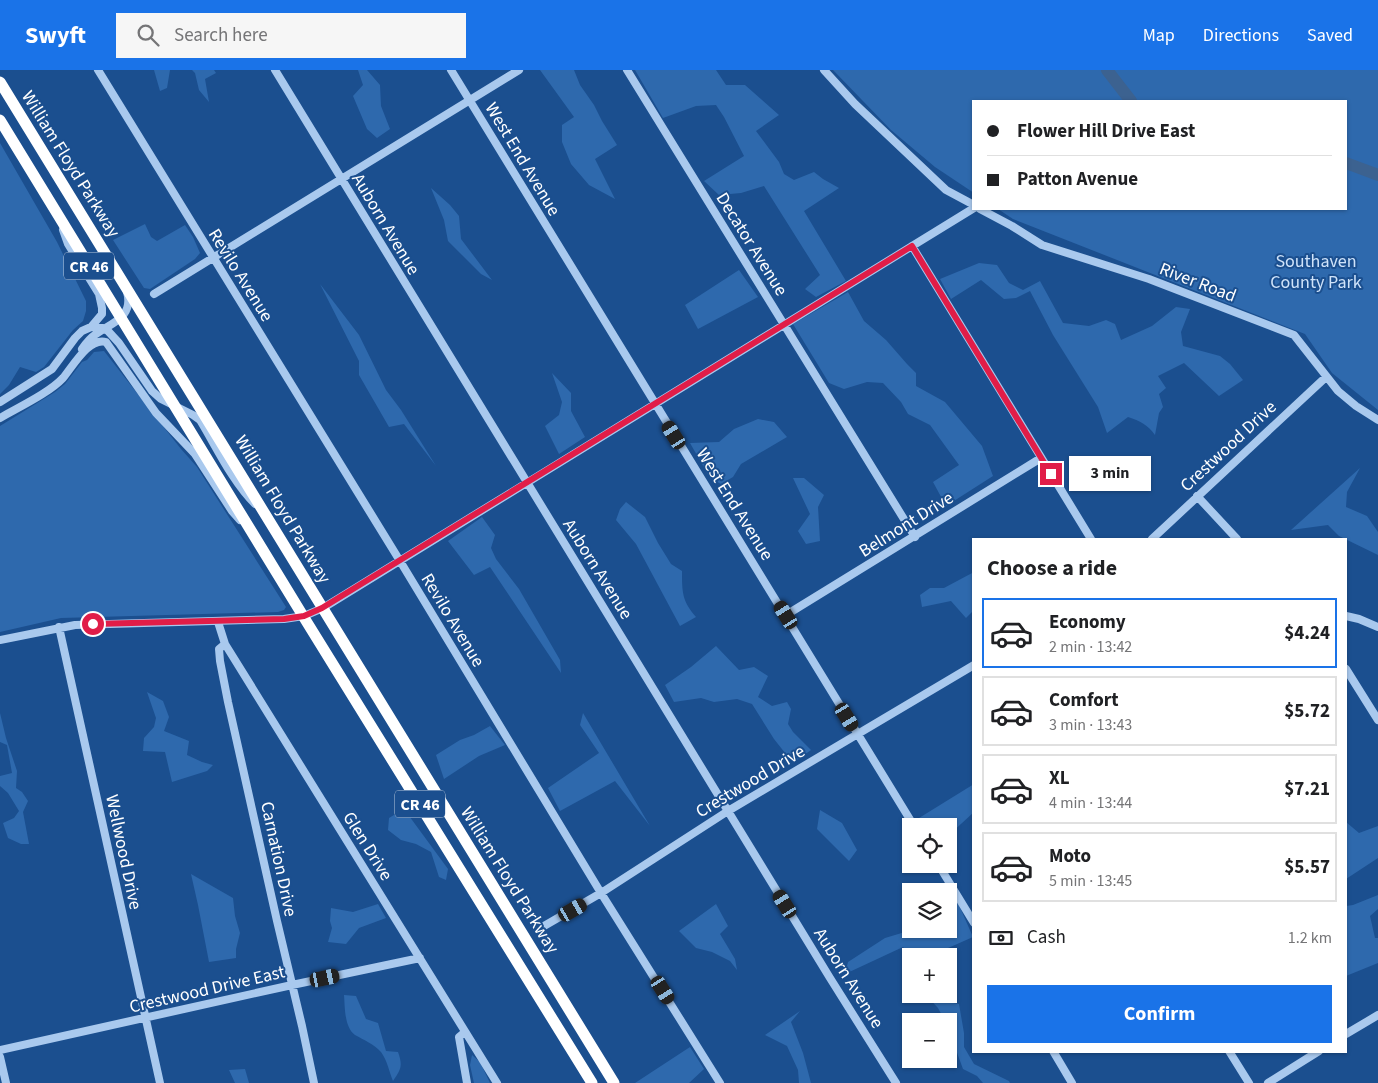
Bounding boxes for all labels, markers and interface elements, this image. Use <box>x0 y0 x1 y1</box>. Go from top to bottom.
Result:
search box <box>116 13 466 58</box>
text: Swyft <box>25 18 86 53</box>
icon: search <box>134 21 162 49</box>
text: Search here <box>174 22 268 49</box>
text: Map <box>1143 23 1175 48</box>
text: Directions <box>1203 23 1279 48</box>
text: Saved <box>1307 23 1353 48</box>
street label: William Floyd Parkway <box>15 86 126 243</box>
street label: West End Avenue <box>479 98 566 221</box>
text: Flower Hill Drive East <box>1017 118 1195 145</box>
text: Patton Avenue <box>1017 166 1138 193</box>
street label: Auborn Avenue <box>345 169 426 280</box>
street label: Decator Avenue <box>710 188 793 301</box>
street label: Revilo Avenue <box>202 224 279 327</box>
park label: Southaven County Park <box>1270 249 1362 295</box>
road number: CR 46 <box>64 252 114 280</box>
street label: River Road <box>1156 256 1240 309</box>
street label: Crestwood Drive <box>1175 395 1282 498</box>
car <box>659 418 688 452</box>
street label: William Floyd Parkway <box>228 430 337 589</box>
street label: West End Avenue <box>690 443 779 565</box>
callout: 3 min <box>1068 456 1151 492</box>
text: 3 min <box>1091 462 1129 484</box>
route end <box>1040 463 1062 485</box>
street label: Belmont Drive <box>854 485 958 563</box>
street label: Auborn Avenue <box>557 514 639 624</box>
text: Choose a ride <box>987 552 1117 584</box>
street label: Revilo Avenue <box>415 569 490 672</box>
car <box>771 598 800 632</box>
text: Economy <box>1049 609 1126 636</box>
icon: car <box>989 611 1034 656</box>
route start <box>82 613 104 635</box>
text: $4.24 <box>1284 620 1330 647</box>
text: 2 min · 13:42 <box>1049 636 1132 658</box>
text: Comfort <box>1049 687 1119 714</box>
icon: car <box>989 689 1034 734</box>
text: $5.72 <box>1284 698 1330 725</box>
car <box>832 700 861 734</box>
text: 3 min · 13:43 <box>1049 714 1132 736</box>
street label: Crestwood Drive <box>691 739 810 824</box>
text: XL <box>1049 765 1070 792</box>
icon: car <box>989 767 1034 812</box>
text: $7.21 <box>1284 776 1330 803</box>
road number: CR 46 <box>395 791 445 818</box>
street label: Wellwood Drive <box>99 792 148 912</box>
text: 4 min · 13:44 <box>1049 792 1132 814</box>
street label: Carnation Drive <box>254 799 303 919</box>
street label: William Floyd Parkway <box>454 802 565 959</box>
street label: Glen Drive <box>337 807 399 886</box>
map controls <box>902 818 957 1068</box>
button: locate <box>902 818 957 873</box>
text: Moto <box>1049 843 1091 870</box>
icon: car <box>989 845 1034 890</box>
text: $5.57 <box>1284 854 1330 881</box>
text: 5 min · 13:45 <box>1049 870 1132 892</box>
button: layers <box>902 883 957 938</box>
car <box>770 887 799 921</box>
car <box>556 896 589 924</box>
street label: Auborn Avenue <box>808 923 890 1033</box>
icon: cash <box>987 924 1015 952</box>
text: Cash <box>1027 924 1066 951</box>
text: 1.2 km <box>1288 927 1332 949</box>
button: + <box>902 948 957 1003</box>
street label: Crestwood Drive East <box>127 959 287 1020</box>
car <box>308 968 341 988</box>
car <box>648 973 677 1007</box>
button: Confirm <box>987 985 1332 1043</box>
button: − <box>902 1013 957 1068</box>

